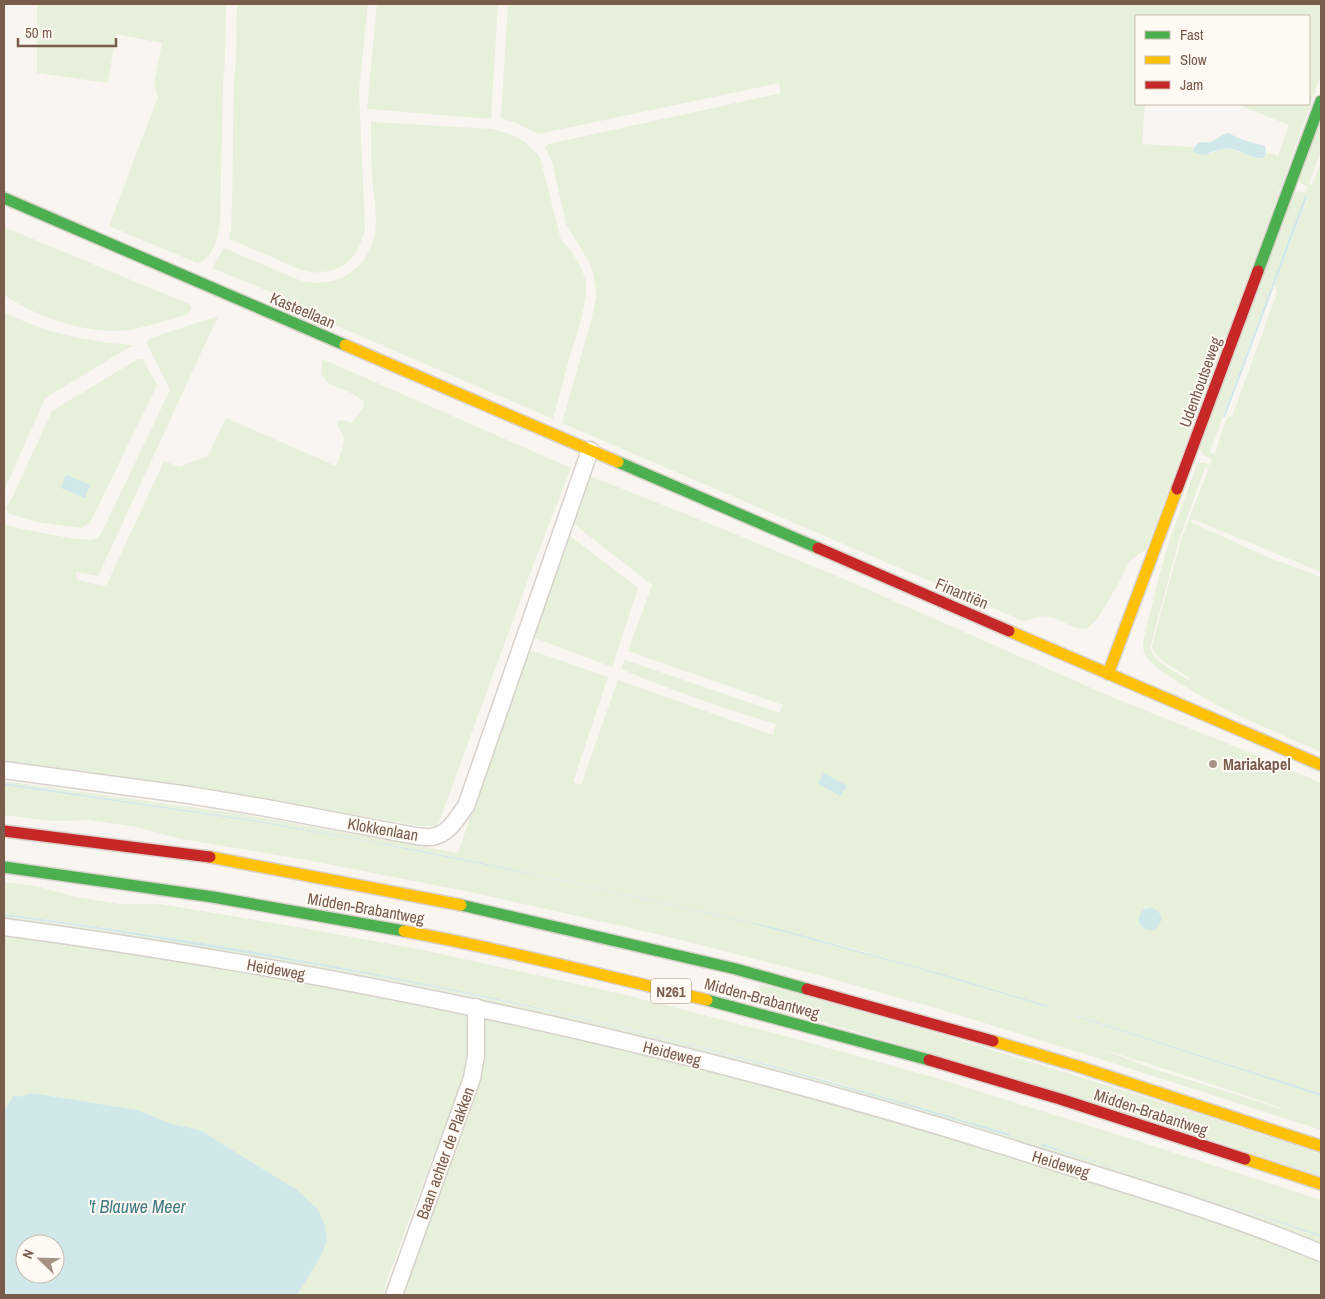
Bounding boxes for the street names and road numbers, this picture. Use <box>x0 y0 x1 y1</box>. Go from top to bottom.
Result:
street label: Kasteellaan <box>267 286 339 334</box>
street label: Udenhoutseweg <box>1173 333 1227 430</box>
street label: Finantiën <box>932 572 992 614</box>
street label: Klokkenlaan <box>346 812 420 846</box>
street label: Midden-Brabantweg <box>306 887 427 929</box>
street label: Heideweg <box>245 953 308 985</box>
street label: Midden-Brabantweg <box>702 972 823 1024</box>
road number: N261 <box>651 978 691 1004</box>
street label: Heideweg <box>641 1035 704 1071</box>
street label: Midden-Brabantweg <box>1091 1083 1211 1141</box>
street label: Baan achter de Plakken <box>411 1084 479 1222</box>
street label: Heideweg <box>1030 1145 1093 1183</box>

